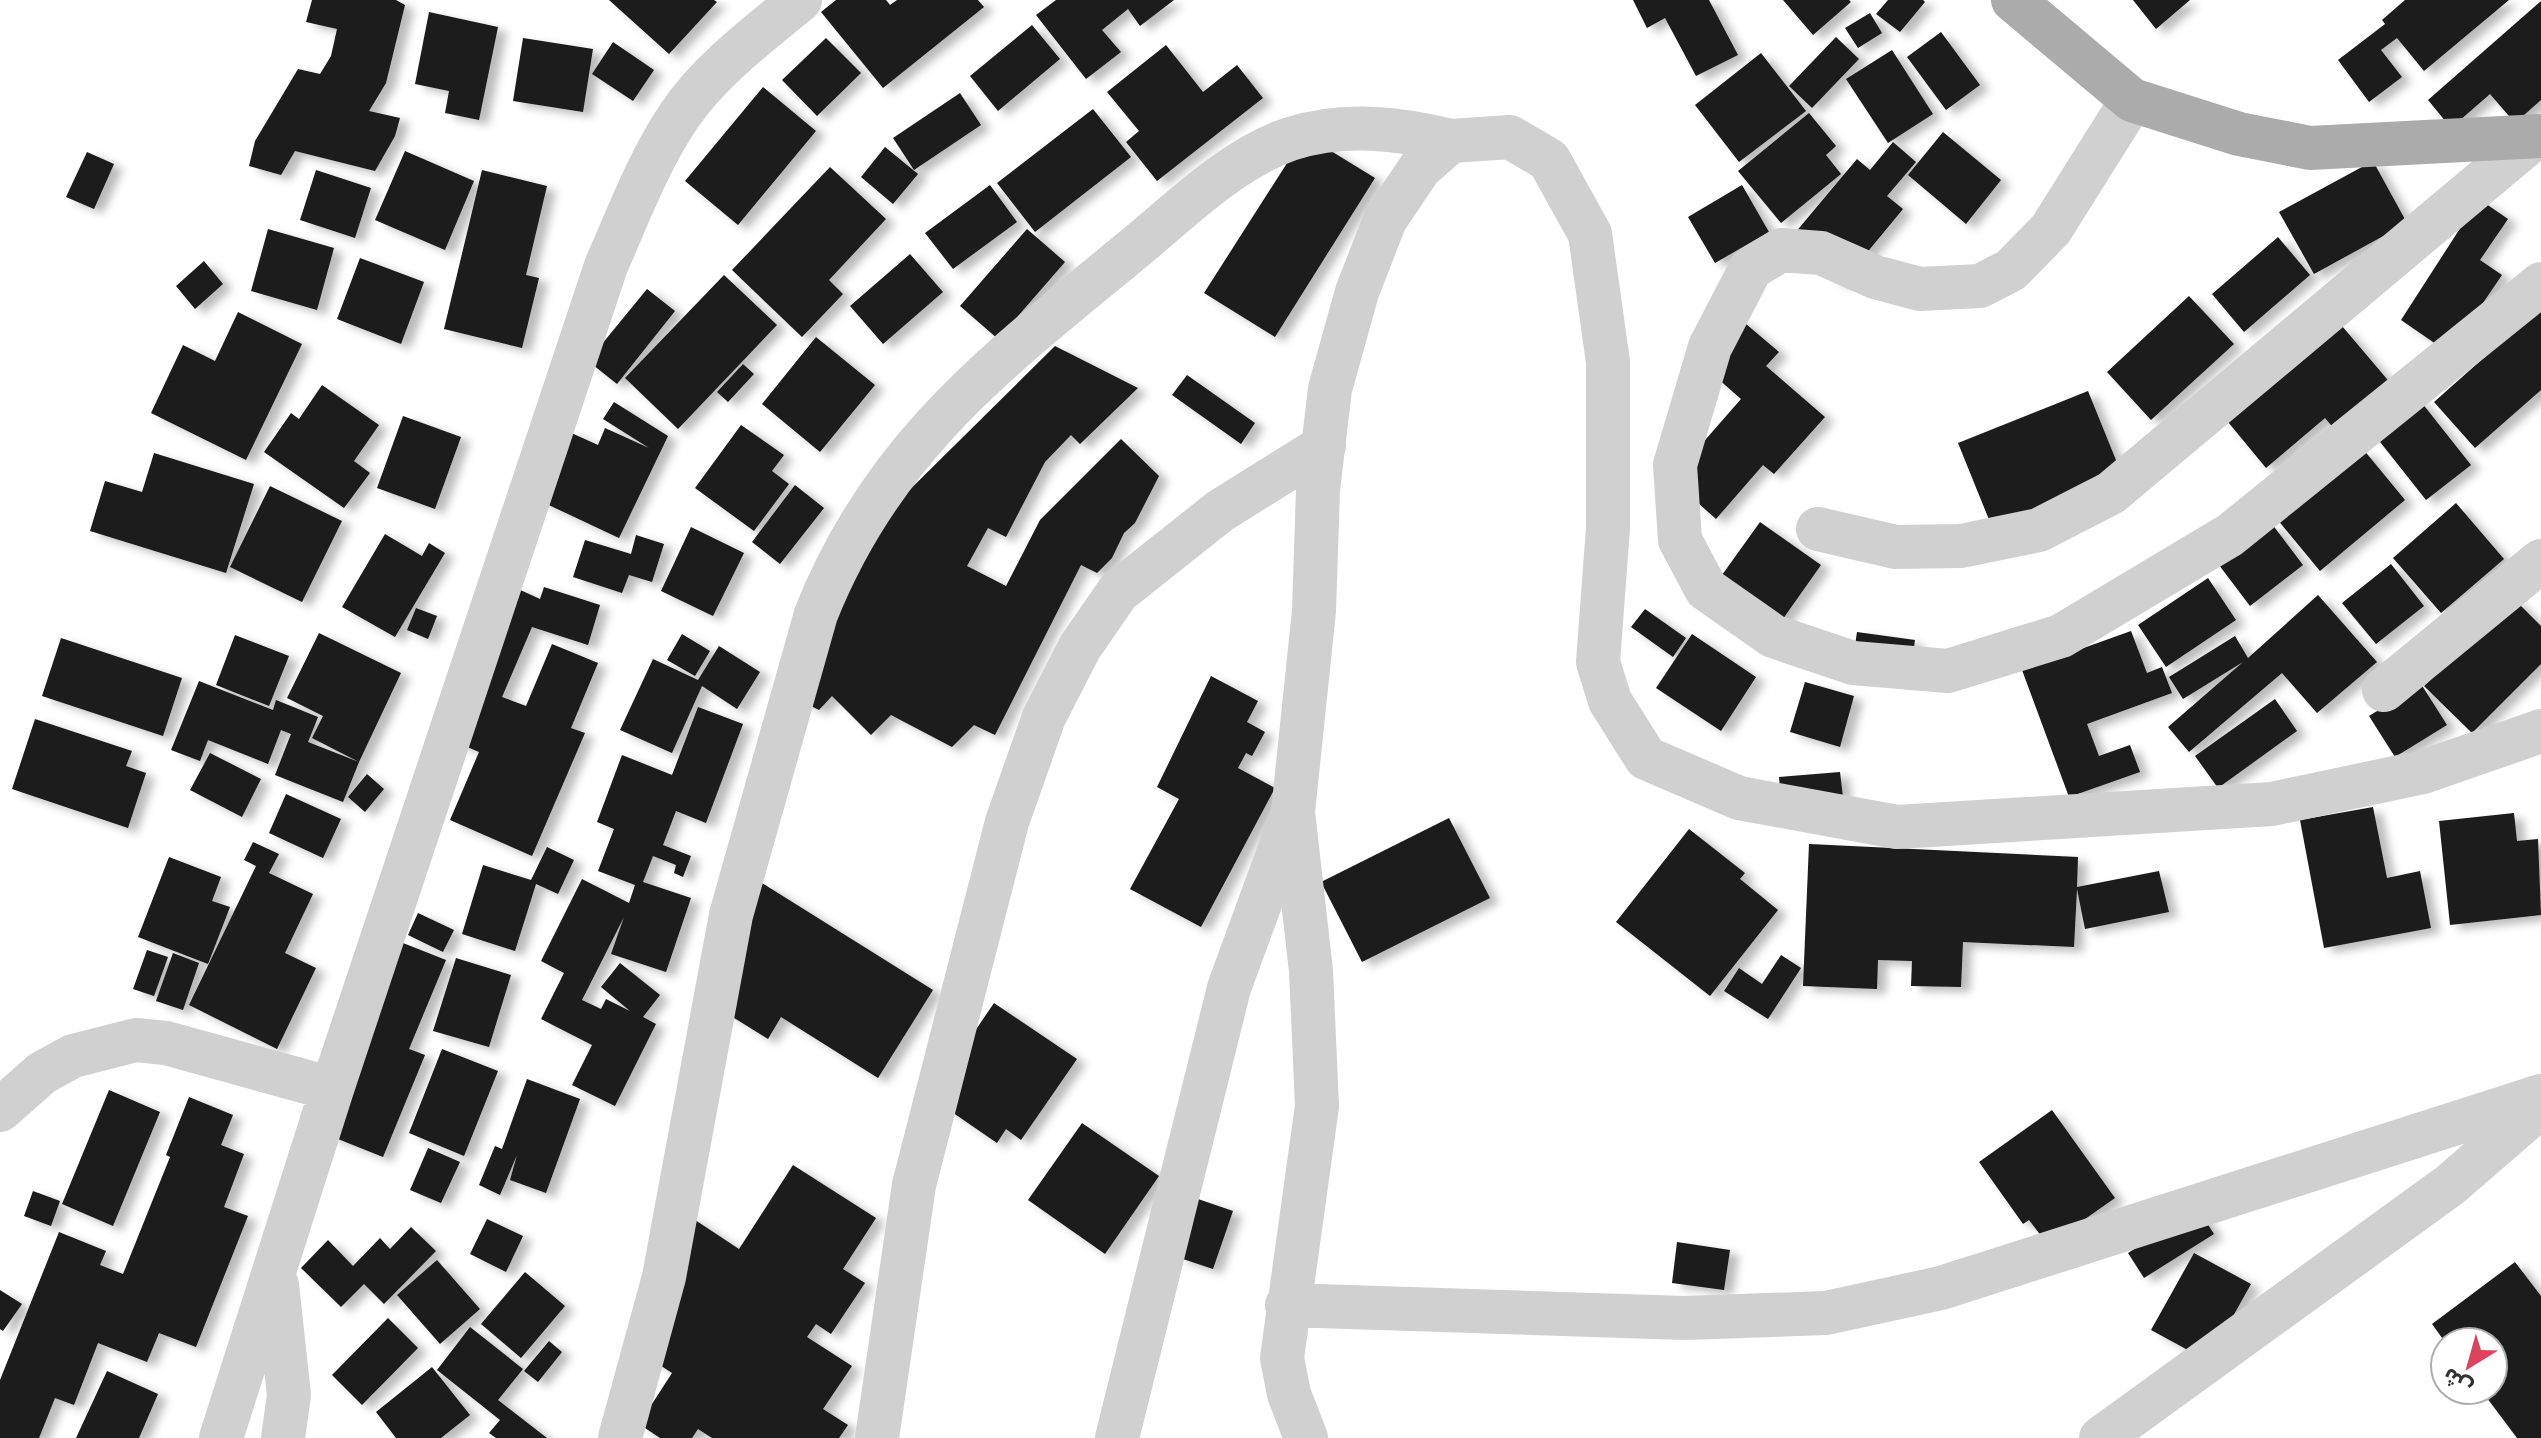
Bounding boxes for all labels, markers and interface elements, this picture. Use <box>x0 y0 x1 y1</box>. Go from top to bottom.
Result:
north arrow <box>2429 1326 2509 1406</box>
text: ش <box>2437 1362 2477 1401</box>

